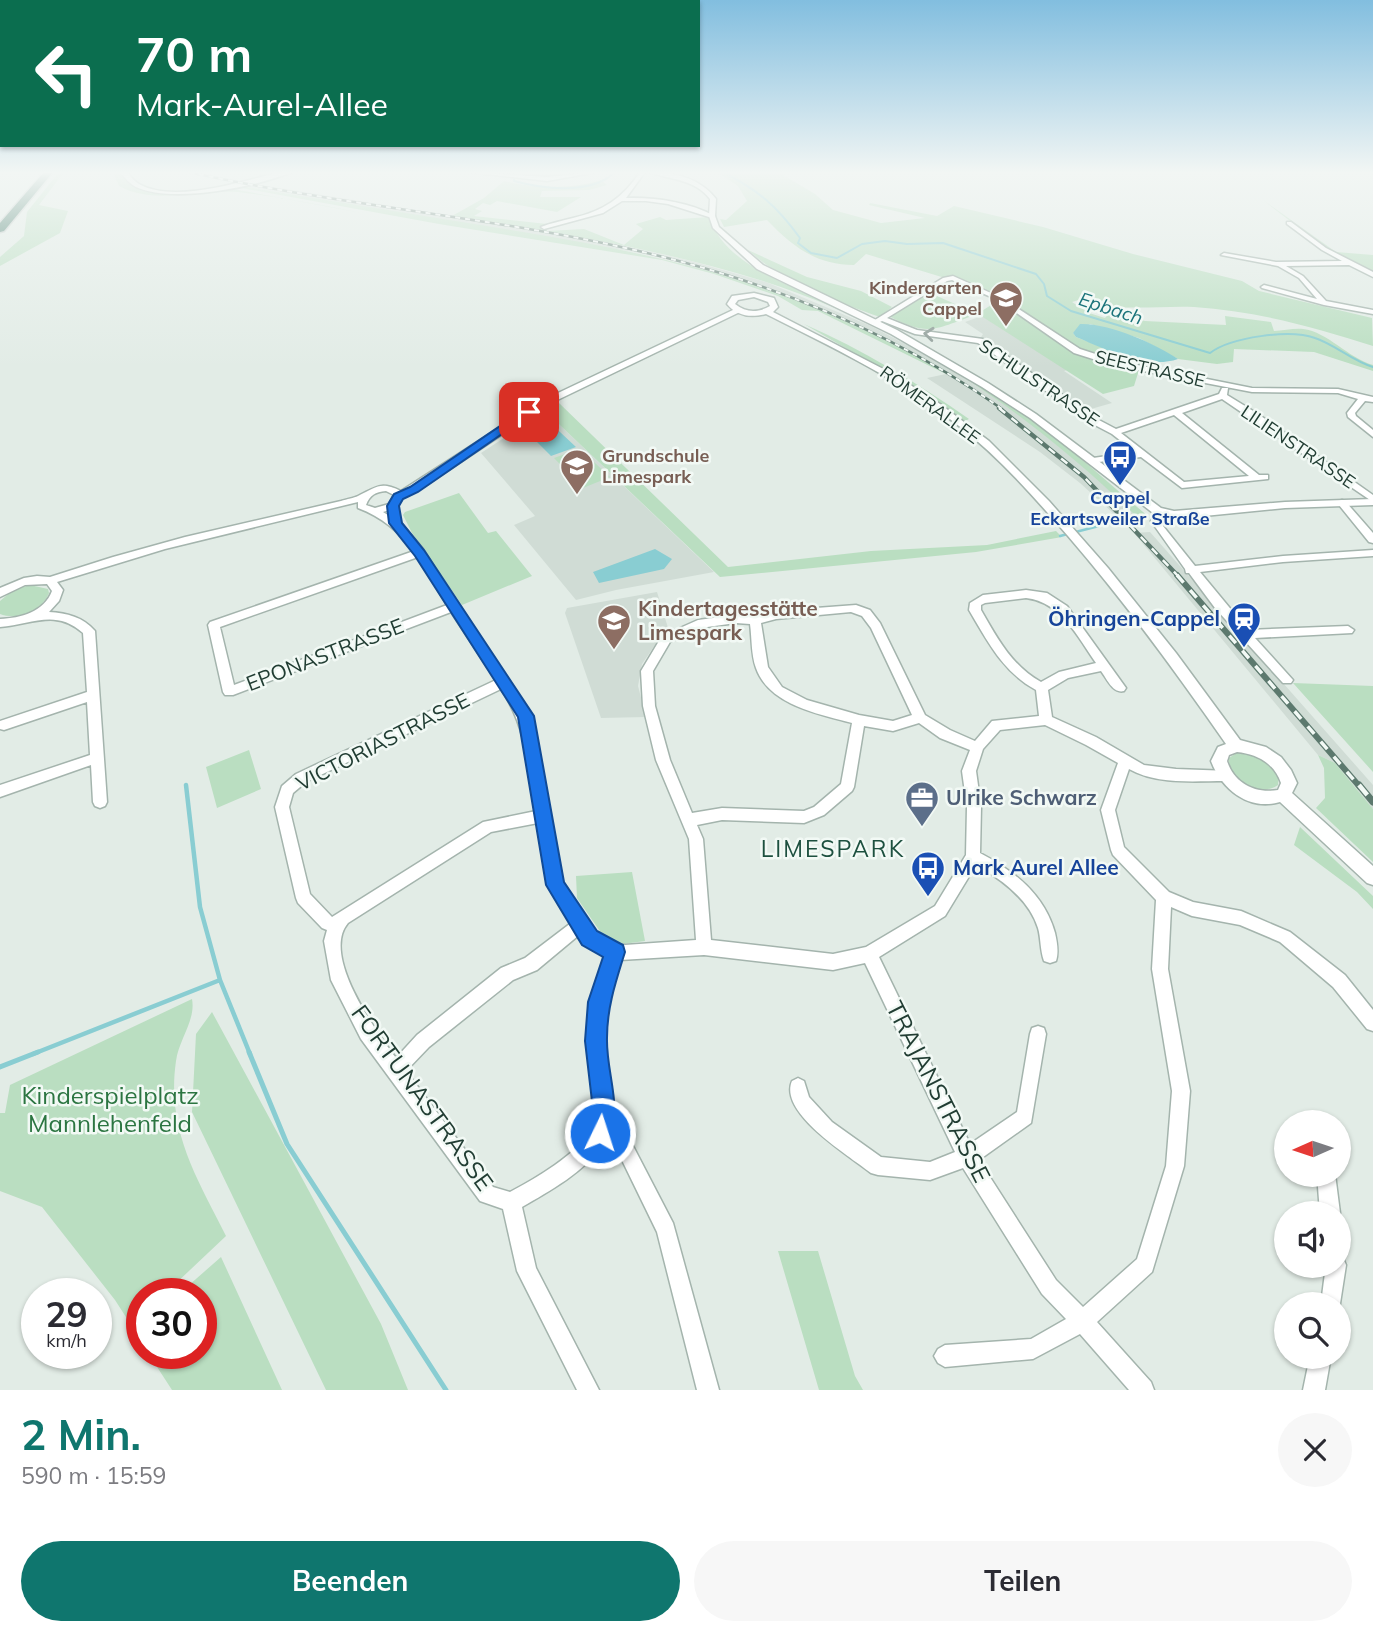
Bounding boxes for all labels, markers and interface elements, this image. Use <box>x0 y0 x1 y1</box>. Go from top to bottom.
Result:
text: 70 m <box>136 23 252 84</box>
icon: left <box>21 28 112 119</box>
text: Mark-Aurel-Allee <box>136 84 388 124</box>
place label: Kindergarten Cappel <box>869 276 982 320</box>
school or university icon: Kindergarten Cappel <box>987 279 1025 328</box>
water label: Epbach <box>1076 286 1146 330</box>
one-way arrow <box>924 327 935 342</box>
street label: SCHULSTRASSE <box>975 334 1104 431</box>
street label: SEESTRASSE <box>1093 345 1207 392</box>
street label: RÖMERALLEE <box>876 360 985 449</box>
pin <box>499 382 559 442</box>
icon: arrive <box>510 393 548 431</box>
street label: LILIENSTRASSE <box>1237 400 1360 493</box>
bus stop icon: Cappel Eckartsweiler Straße <box>1101 438 1139 487</box>
place label: Grundschule Limespark <box>602 444 710 488</box>
school or university icon: Grundschule Limespark <box>558 447 596 496</box>
place label: Cappel Eckartsweiler Straße <box>1030 486 1210 530</box>
place label: Kindertagesstätte Limespark <box>638 595 818 645</box>
station icon: Öhringen-Cappel <box>1225 600 1263 649</box>
school or university icon: Kindertagesstätte Limespark <box>595 602 633 651</box>
place label: Öhringen-Cappel <box>1048 605 1220 631</box>
street label: EPONASTRASSE <box>242 612 407 696</box>
street label: VICTORIASTRASSE <box>292 686 474 796</box>
office icon: Ulrike Schwarz <box>903 779 941 828</box>
place label: Ulrike Schwarz <box>946 784 1097 810</box>
district label: LIMESPARK <box>761 834 905 863</box>
bus stop icon: Mark Aurel Allee <box>909 849 947 898</box>
place label: Mark Aurel Allee <box>953 854 1119 880</box>
street label: TRAJANSTRASSE <box>880 996 998 1187</box>
street label: FORTUNASTRASSE <box>345 999 500 1196</box>
park label: Kinderspielplatz Mannlehenfeld <box>21 1080 199 1138</box>
position arrow <box>563 1096 637 1170</box>
north arrow <box>1274 1110 1351 1186</box>
map controls <box>1274 1110 1351 1369</box>
button: sound <box>1274 1201 1351 1278</box>
speed limit sign: 30 <box>126 1278 217 1369</box>
text: 29 <box>45 1292 88 1336</box>
button: search <box>1274 1292 1351 1369</box>
text: km/h <box>46 1329 87 1352</box>
text: 2 Min. <box>21 1408 141 1461</box>
button: close <box>1278 1413 1352 1487</box>
text: 590 m · 15:59 <box>21 1461 166 1490</box>
button: Beenden <box>21 1541 680 1621</box>
button: Teilen <box>694 1541 1352 1621</box>

